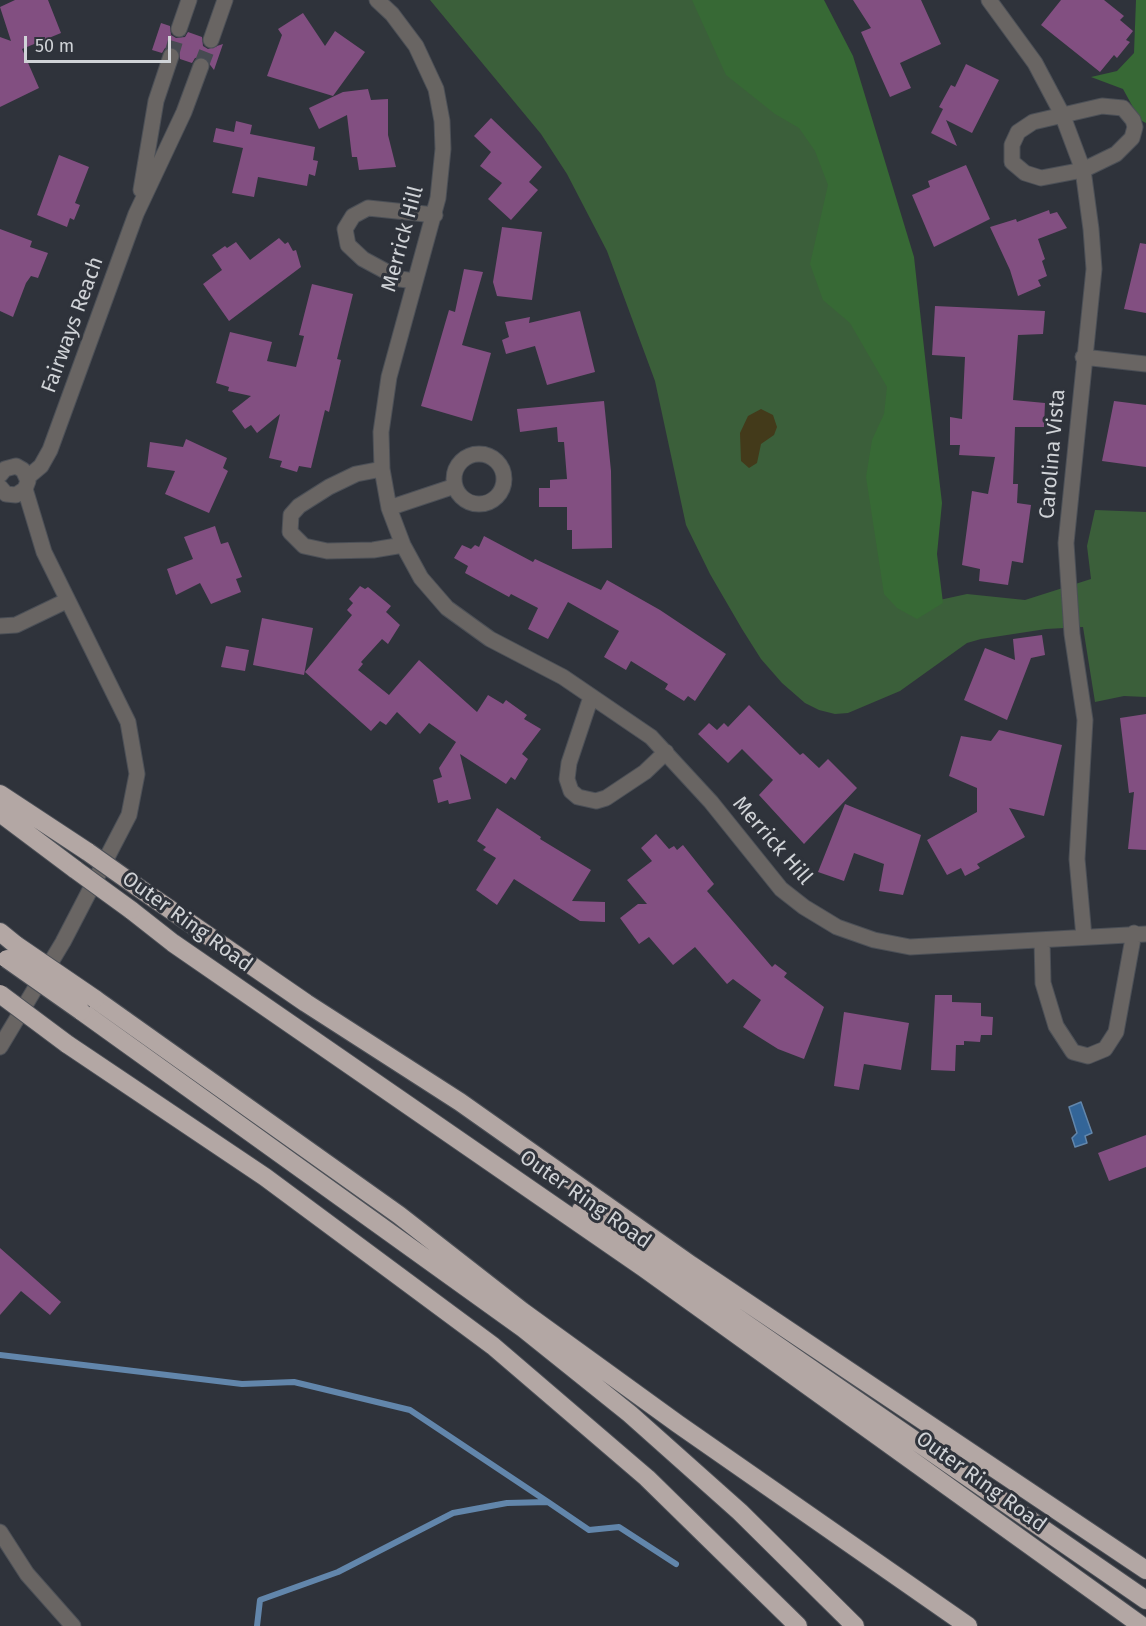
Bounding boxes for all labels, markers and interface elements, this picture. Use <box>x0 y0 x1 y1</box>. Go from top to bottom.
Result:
scale bar <box>27 24 174 62</box>
text: 50 m <box>35 35 74 57</box>
street label: Merrick Hill <box>377 183 429 295</box>
street label: Fairways Reach <box>37 253 109 397</box>
street label: Carolina Vista <box>1035 388 1071 520</box>
street label: Merrick Hill <box>727 792 817 890</box>
street label: Outer Ring Road <box>117 866 257 978</box>
street label: Outer Ring Road <box>514 1145 656 1255</box>
street label: Outer Ring Road <box>911 1426 1051 1538</box>

